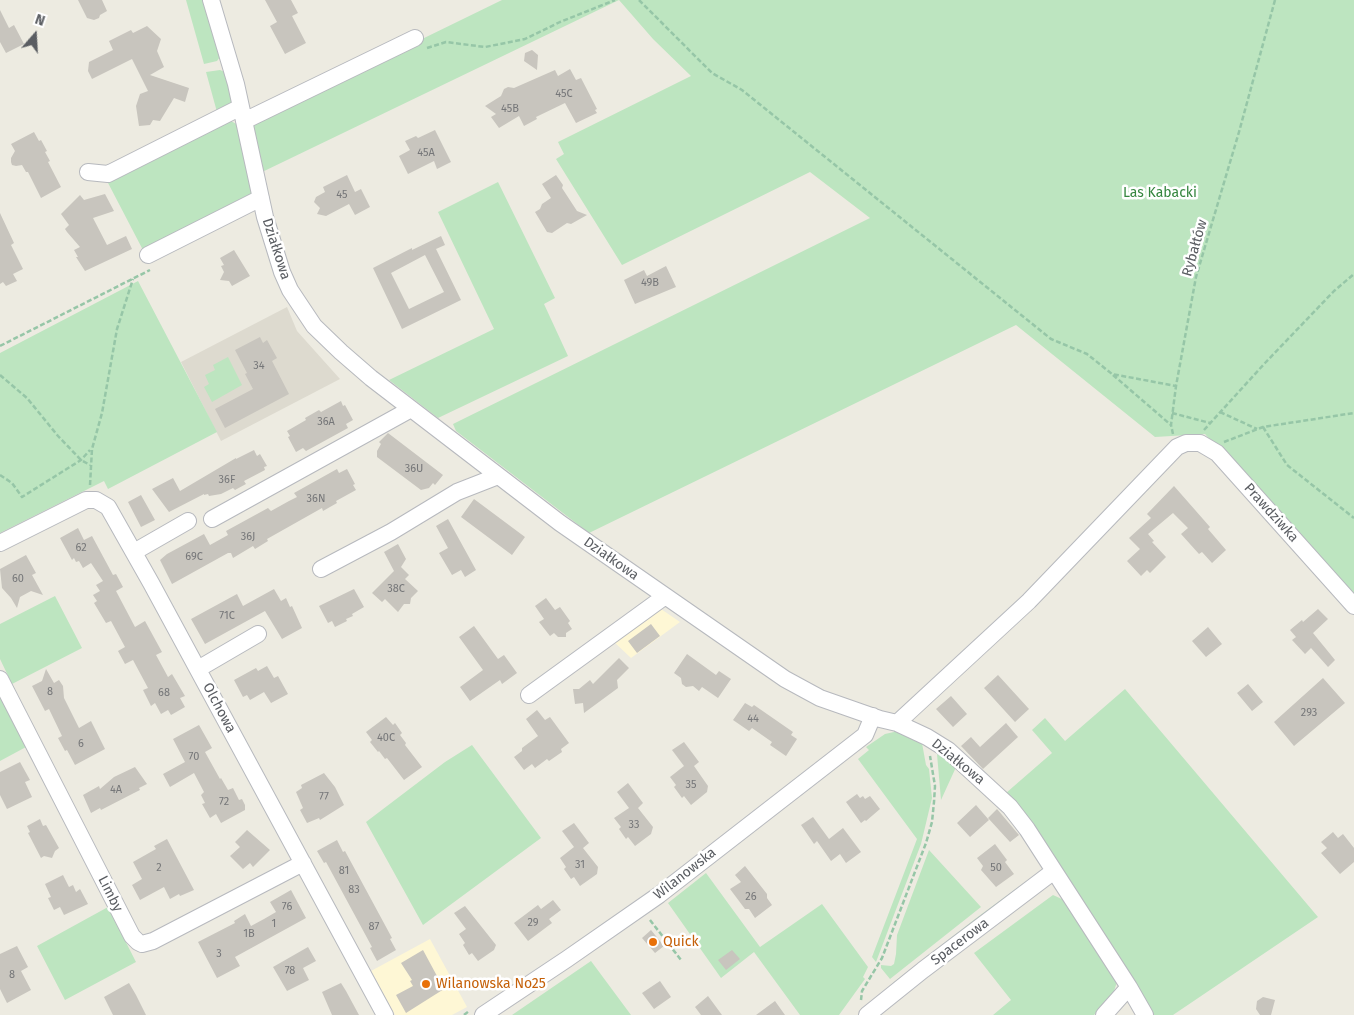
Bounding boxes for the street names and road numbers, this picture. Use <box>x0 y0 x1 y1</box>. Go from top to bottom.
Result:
street label: Działkowa <box>258 216 294 282</box>
street label: Rybałtów <box>1179 218 1211 278</box>
street label: Prawdziwka <box>1240 480 1302 546</box>
street label: Działkowa <box>580 534 642 584</box>
street label: Olchowa <box>199 680 239 736</box>
street label: Działkowa <box>928 735 988 789</box>
street label: Wilanowska <box>650 844 720 904</box>
street label: Limby <box>94 873 126 915</box>
street label: Spacerowa <box>928 915 992 969</box>

